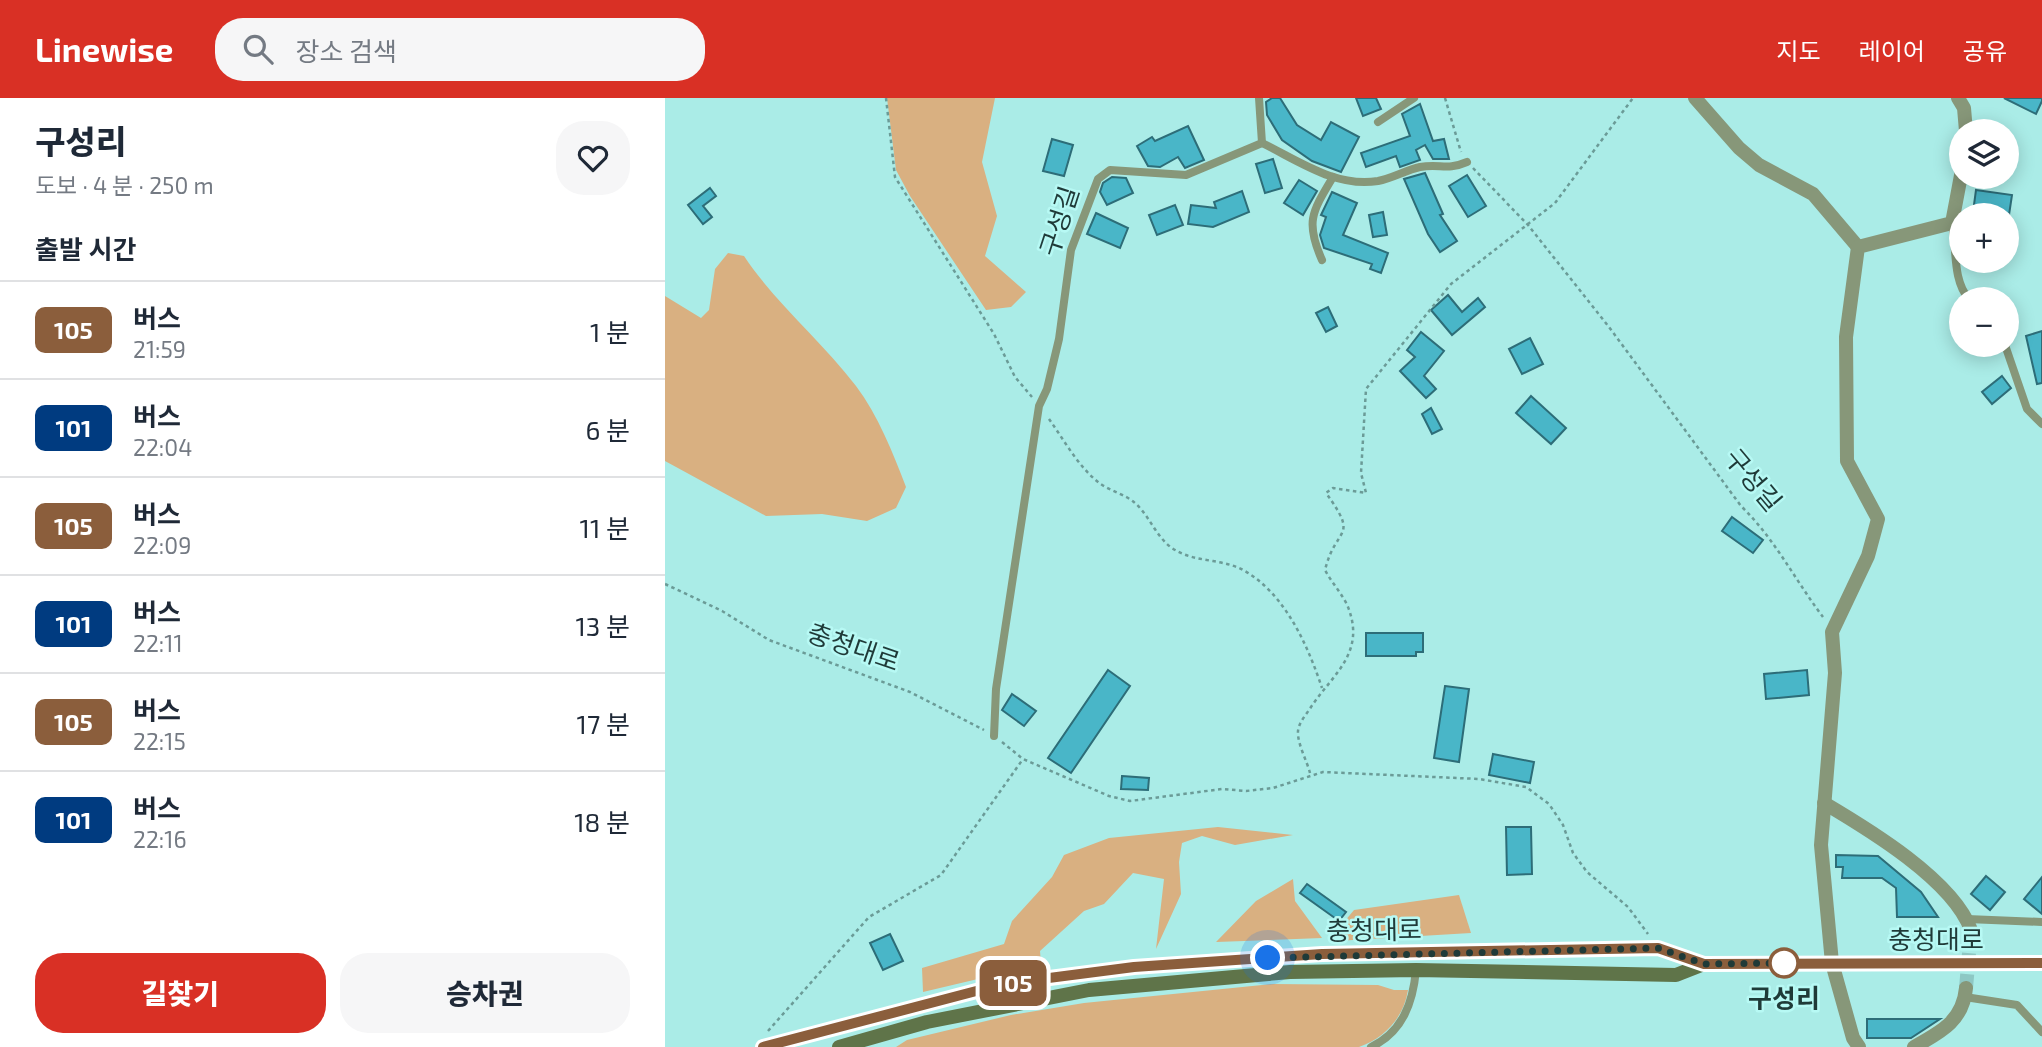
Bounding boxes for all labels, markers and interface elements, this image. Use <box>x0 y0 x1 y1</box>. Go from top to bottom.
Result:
search box <box>215 18 705 81</box>
text: Linewise <box>35 29 173 69</box>
icon: search <box>239 30 277 68</box>
text: 장소 검색 <box>295 35 397 66</box>
text: 지도 <box>1776 36 1821 65</box>
text: 레이어 <box>1859 36 1925 65</box>
text: 공유 <box>1963 36 2007 65</box>
map controls <box>1949 119 2019 357</box>
button: layers <box>1949 119 2019 189</box>
text: 구성리 <box>35 121 126 161</box>
button: heart <box>556 121 630 195</box>
text: 도보 · 4 분 · 250 m <box>35 171 214 199</box>
street label: 구성길 <box>1032 182 1084 260</box>
button: + <box>1949 203 2019 273</box>
text: 출발 시간 <box>35 233 136 264</box>
button: − <box>1949 287 2019 357</box>
text: 버스 <box>133 302 181 333</box>
text: 105 <box>54 315 93 344</box>
text: 1 분 <box>590 316 630 347</box>
text: 21:59 <box>133 335 186 363</box>
text: 버스 <box>133 400 181 431</box>
text: 101 <box>56 413 91 442</box>
text: 6 분 <box>585 414 630 445</box>
text: 22:04 <box>133 433 192 461</box>
street label: 구성길 <box>1719 442 1789 516</box>
text: 버스 <box>133 498 181 529</box>
text: 105 <box>54 511 93 540</box>
text: 11 분 <box>580 512 630 543</box>
text: 22:09 <box>133 531 191 559</box>
text: 버스 <box>133 596 181 627</box>
text: 101 <box>56 609 91 638</box>
text: 13 분 <box>575 610 630 641</box>
street label: 충청대로 <box>804 616 904 676</box>
text: 22:11 <box>133 629 183 657</box>
text: 버스 <box>133 694 181 725</box>
text: 105 <box>54 707 93 736</box>
text: 17 분 <box>577 708 630 739</box>
text: 22:15 <box>133 727 186 755</box>
text: 버스 <box>133 792 181 823</box>
text: 101 <box>56 805 91 834</box>
text: 18 분 <box>574 806 630 837</box>
text: 22:16 <box>133 825 187 853</box>
street label: 충청대로 <box>1326 913 1422 945</box>
street label: 충청대로 <box>1888 923 1984 954</box>
your location <box>1250 940 1285 975</box>
marker: 구성리 <box>1769 948 1799 978</box>
button: 길찾기 <box>35 953 326 1033</box>
button: 승차권 <box>340 953 630 1033</box>
line badge: 105 <box>973 960 1053 1006</box>
text: 105 <box>994 968 1032 997</box>
place label: 구성리 <box>1748 982 1820 1013</box>

